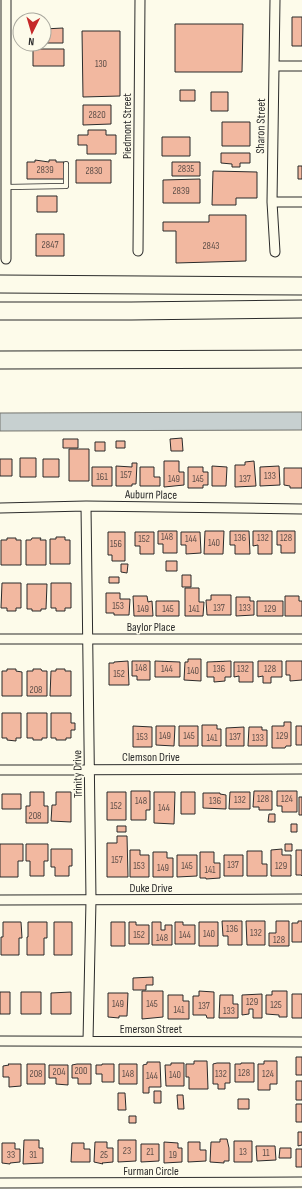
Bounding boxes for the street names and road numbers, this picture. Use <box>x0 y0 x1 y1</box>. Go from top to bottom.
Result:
street label: Piedmont Street <box>120 93 135 159</box>
street label: Sharon Street <box>253 98 269 154</box>
street label: Auburn Place <box>124 487 177 503</box>
street label: Baylor Place <box>127 620 175 635</box>
street label: Trinity Drive <box>70 750 86 798</box>
street label: Clemson Drive <box>122 750 180 765</box>
street label: Duke Drive <box>130 881 173 896</box>
street label: Emerson Street <box>120 1022 183 1037</box>
street label: Furman Circle <box>123 1164 179 1179</box>

